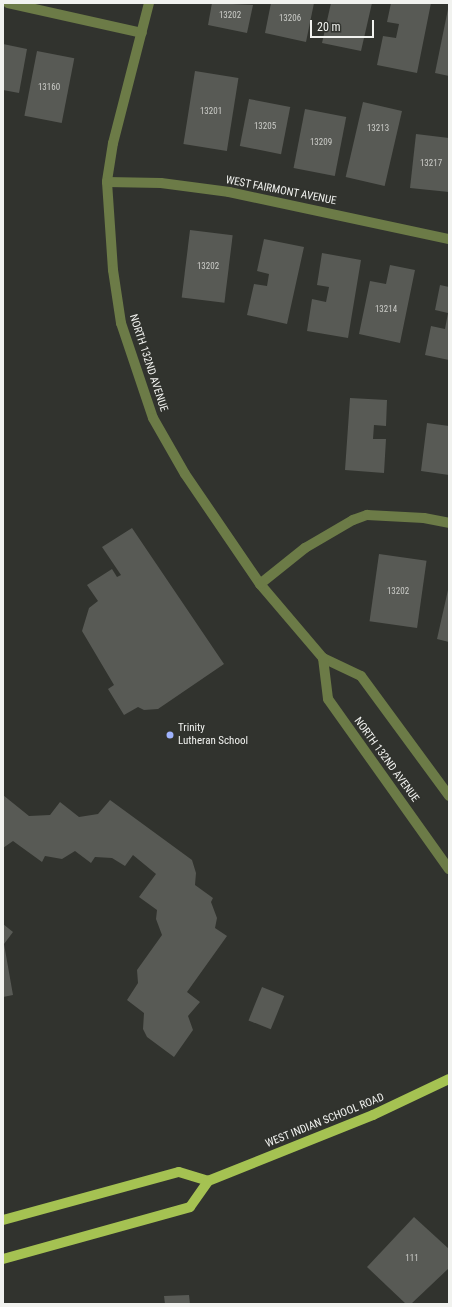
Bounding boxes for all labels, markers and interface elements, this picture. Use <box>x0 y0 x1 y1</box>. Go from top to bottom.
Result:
house number: 13202 <box>219 10 241 20</box>
scale bar <box>312 12 376 38</box>
house number: 13206 <box>279 13 301 23</box>
text: 20 m <box>317 20 341 34</box>
house number: 13160 <box>38 82 60 92</box>
house number: 13201 <box>200 106 222 116</box>
house number: 13205 <box>254 121 276 131</box>
house number: 13213 <box>367 123 389 133</box>
house number: 13209 <box>310 137 332 147</box>
house number: 13217 <box>420 158 442 168</box>
street label: WEST FAIRMONT AVENUE <box>224 174 338 208</box>
house number: 13202 <box>197 261 219 271</box>
house number: 13214 <box>375 304 397 314</box>
street label: NORTH 132ND AVENUE <box>126 313 170 413</box>
house number: 13202 <box>387 586 409 596</box>
street label: NORTH 132ND AVENUE <box>351 715 421 805</box>
place label: Trinity Lutheran School <box>178 722 248 748</box>
marker: Trinity Lutheran School <box>165 730 175 740</box>
street label: WEST INDIAN SCHOOL ROAD <box>264 1091 386 1151</box>
house number: 111 <box>405 1253 419 1263</box>

